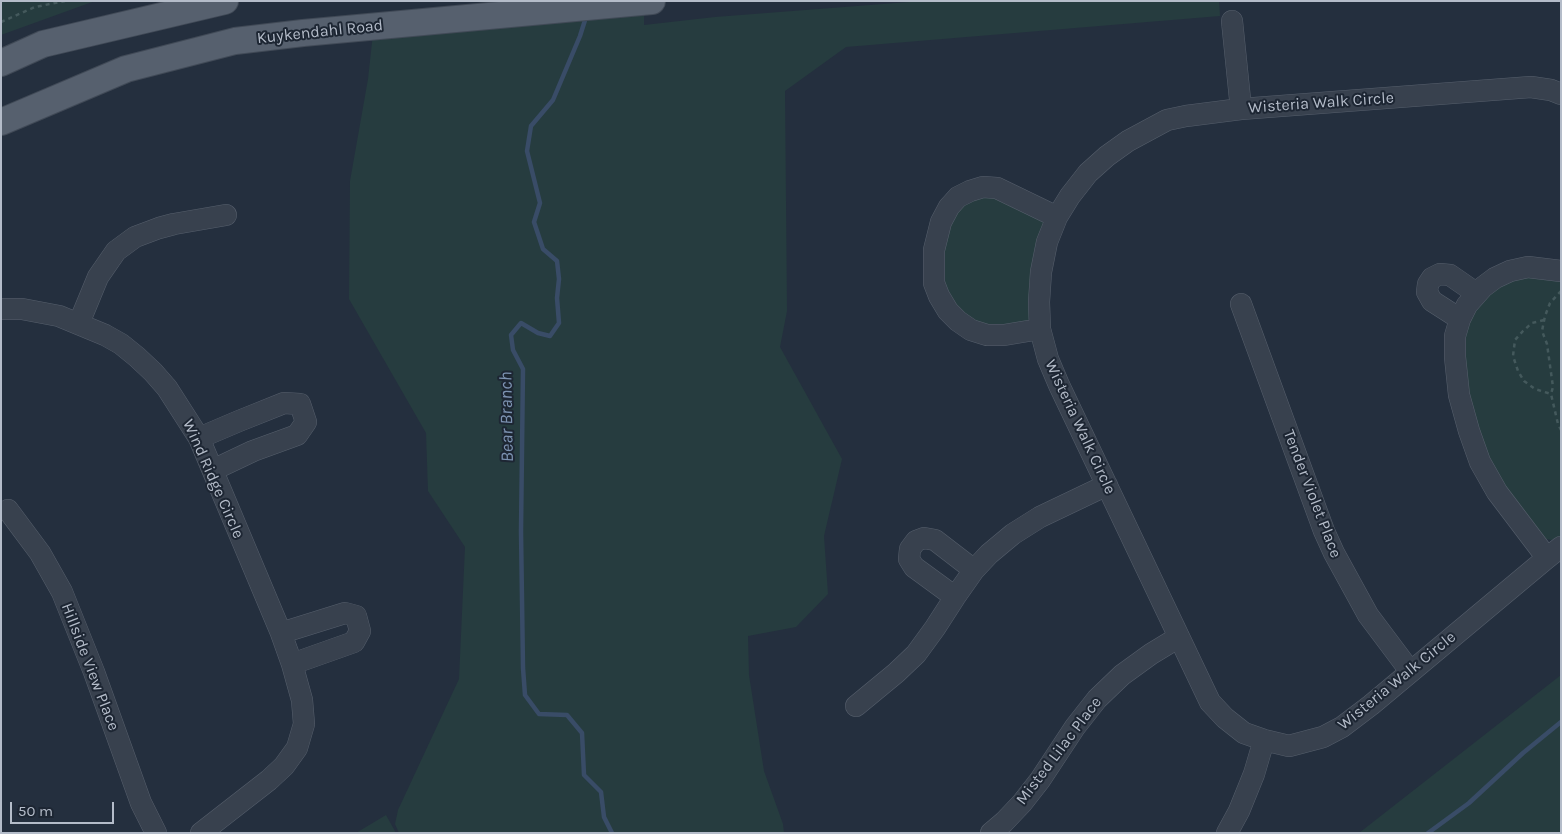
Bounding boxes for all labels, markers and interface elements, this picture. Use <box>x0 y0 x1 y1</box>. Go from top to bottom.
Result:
street label: Kuykendahl Road <box>256 16 384 48</box>
street label: Wisteria Walk Circle <box>1247 88 1395 118</box>
street label: Wisteria Walk Circle <box>1040 357 1120 497</box>
water label: Bear Branch <box>495 371 519 463</box>
street label: Wind Ridge Circle <box>178 416 248 542</box>
street label: Tender Violet Place <box>1279 427 1345 561</box>
street label: Hillside View Place <box>57 601 123 733</box>
street label: Wisteria Walk Circle <box>1334 628 1460 734</box>
street label: Misted Lilac Place <box>1012 693 1106 809</box>
scale bar <box>12 792 116 824</box>
text: 50 m <box>18 802 53 820</box>

